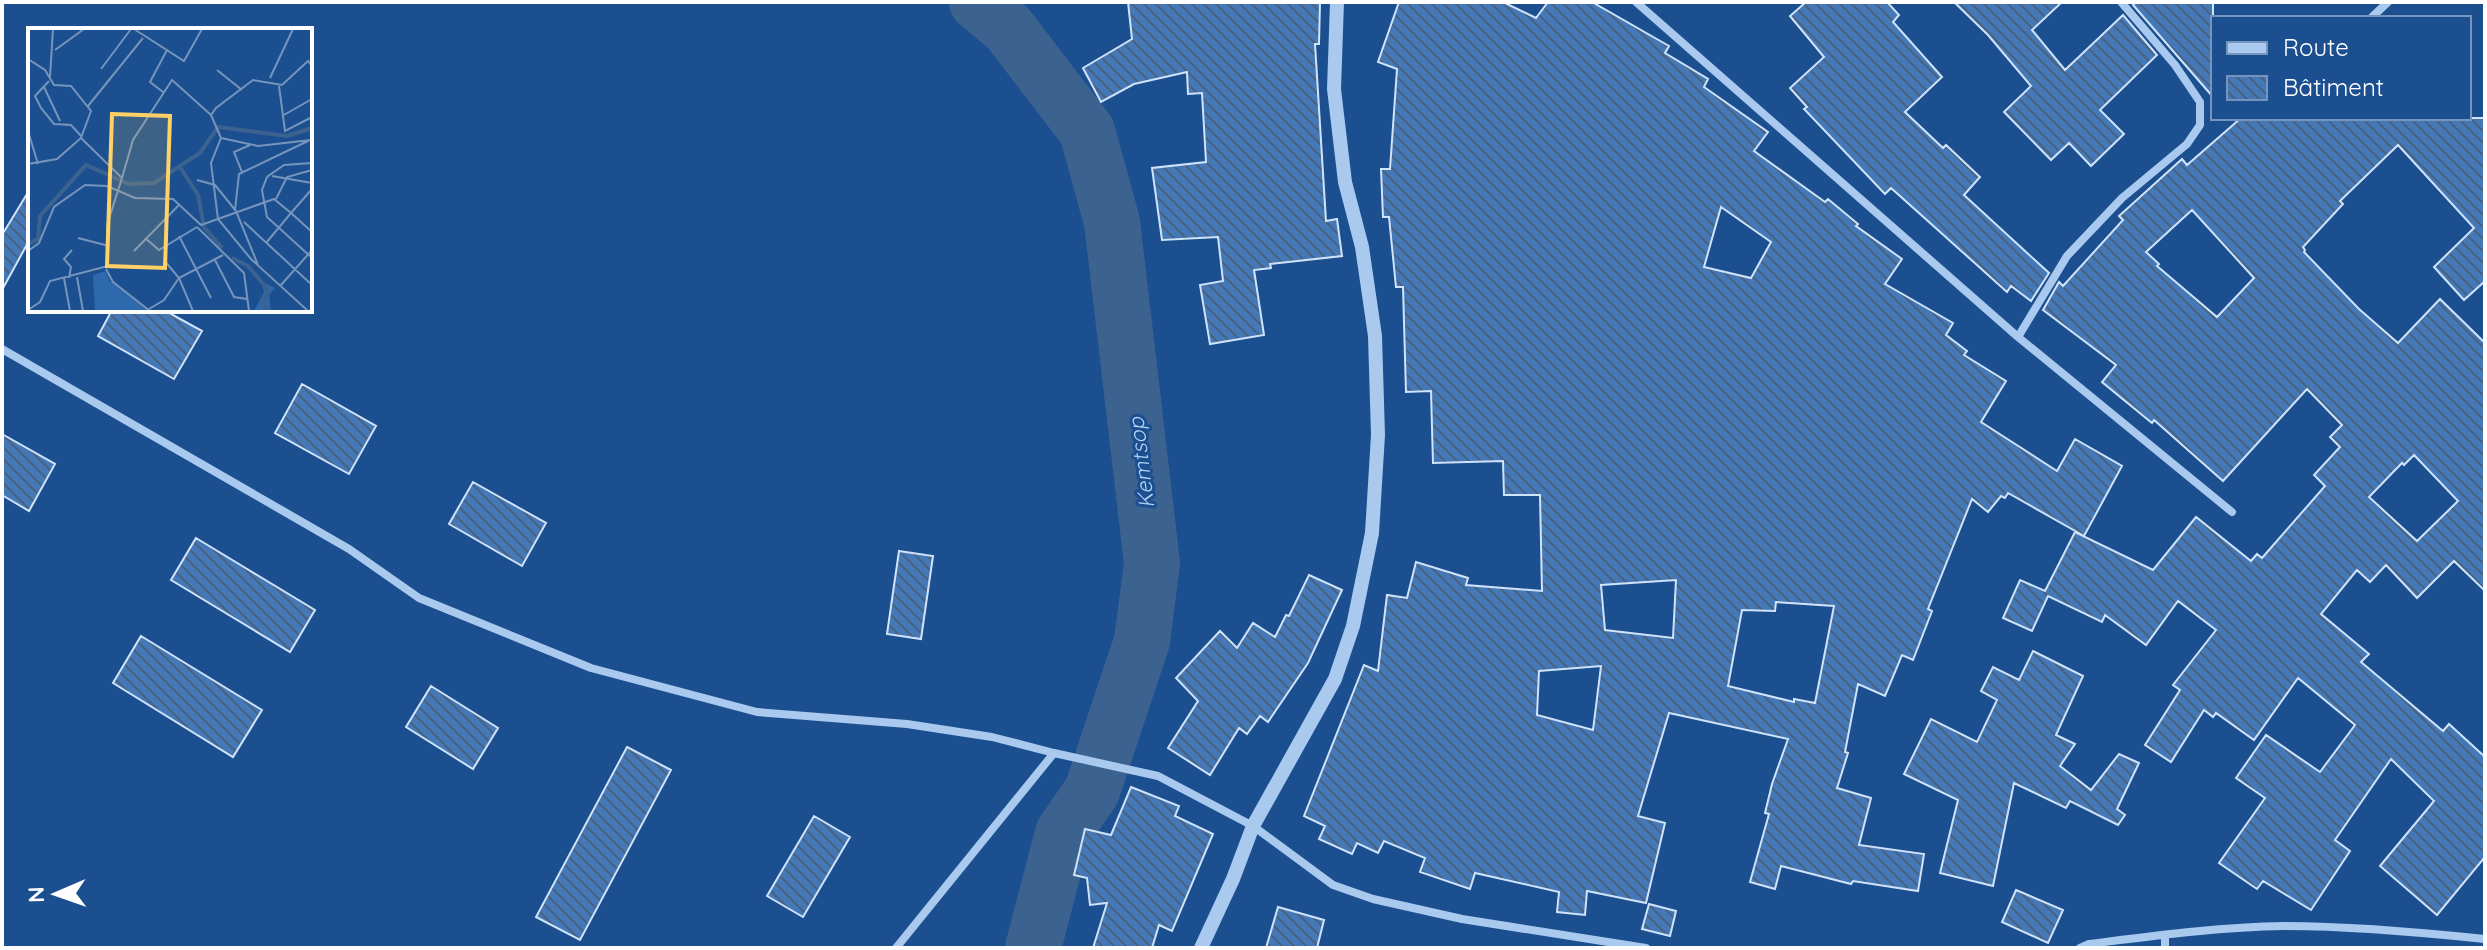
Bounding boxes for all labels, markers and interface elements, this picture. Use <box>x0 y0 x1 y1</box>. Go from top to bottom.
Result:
legend <box>2211 16 2471 120</box>
inset map <box>28 28 312 312</box>
text: Route <box>2283 32 2349 62</box>
text: Bâtiment <box>2283 72 2384 102</box>
water label: Kemtsop <box>1121 414 1160 510</box>
north arrow <box>16 854 96 934</box>
text: N <box>22 886 50 903</box>

